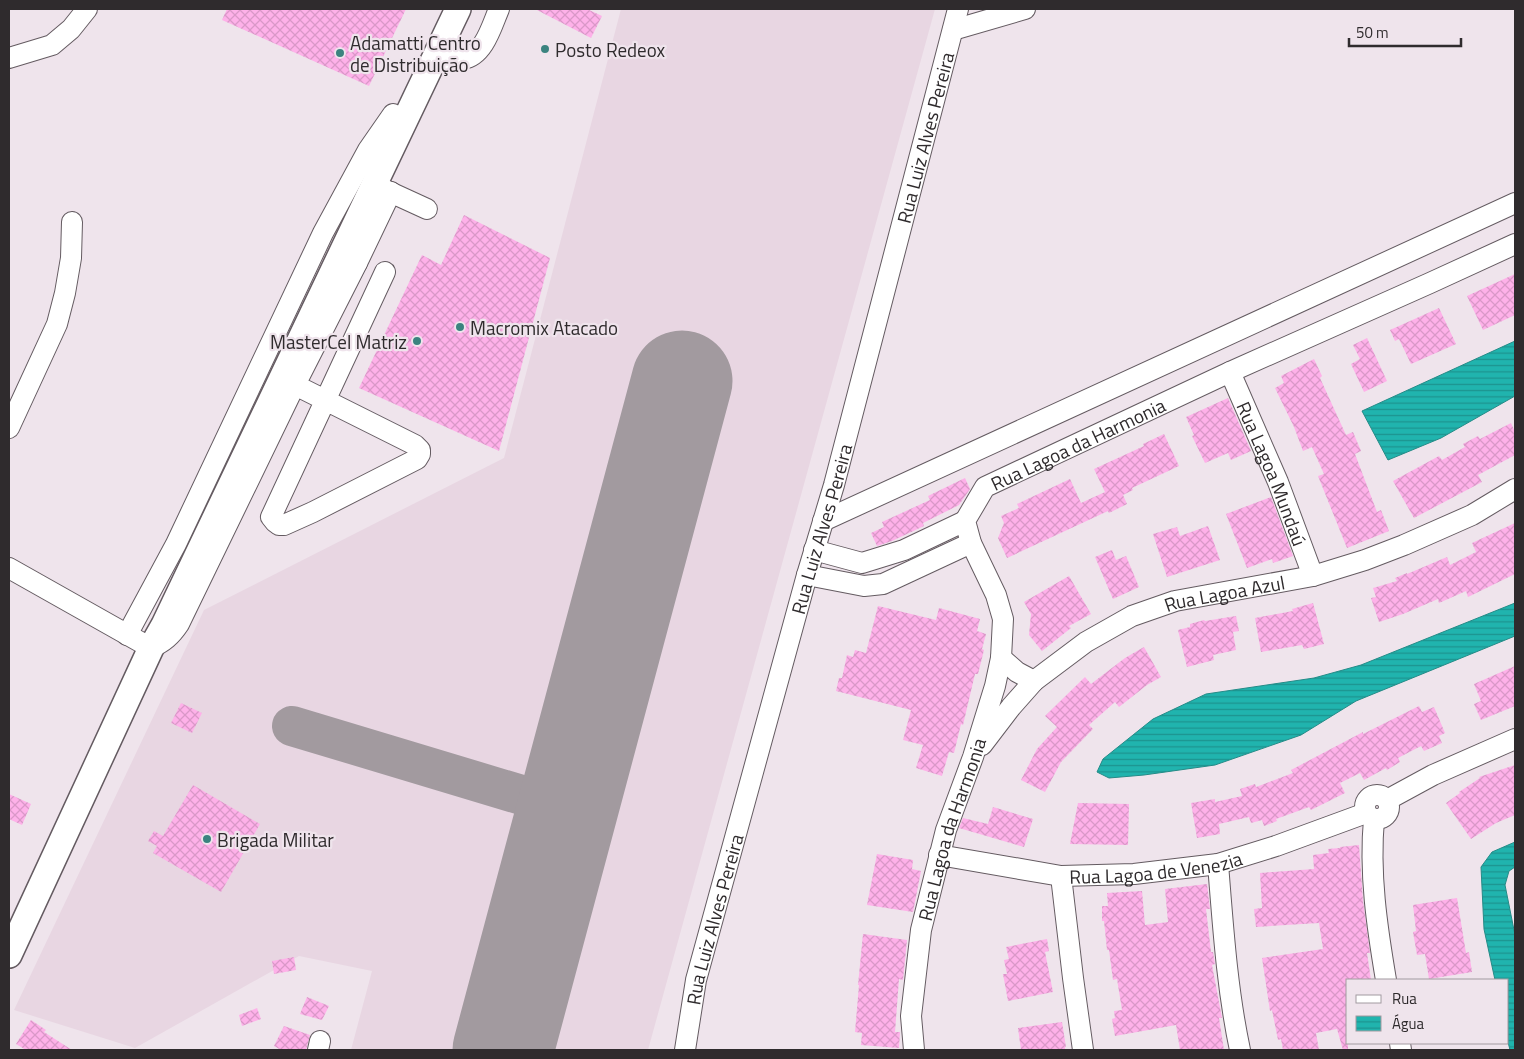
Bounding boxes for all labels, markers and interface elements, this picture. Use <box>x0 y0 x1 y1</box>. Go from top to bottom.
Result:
scale bar <box>1349 15 1462 47</box>
text: 50 m <box>1356 21 1389 44</box>
place label: Adamatti Centro de Distribuição <box>350 28 481 79</box>
place label: Posto Redeox <box>555 35 666 64</box>
marker: Posto Redeox <box>539 43 551 55</box>
marker: Adamatti Centro de Distribuição <box>334 47 346 59</box>
street label: Rua Luiz Alves Pereira <box>888 48 961 226</box>
place label: Macromix Atacado <box>470 313 618 342</box>
marker: Macromix Atacado <box>454 321 466 333</box>
place label: MasterCel Matriz <box>270 327 407 356</box>
marker: MasterCel Matriz <box>411 335 423 347</box>
street label: Rua Lagoa da Harmonia <box>985 390 1170 497</box>
street label: Rua Lagoa Mundaú <box>1230 397 1315 550</box>
street label: Rua Luiz Alves Pereira <box>782 440 859 617</box>
street label: Rua Lagoa Azul <box>1160 567 1287 618</box>
street label: Rua Lagoa da Harmonia <box>909 734 993 924</box>
place label: Brigada Militar <box>217 825 334 854</box>
street label: Rua Luiz Alves Pereira <box>678 830 750 1007</box>
marker: Brigada Militar <box>201 833 213 845</box>
street label: Rua Lagoa de Venezia <box>1069 843 1246 890</box>
legend <box>1346 979 1509 1044</box>
text: Rua <box>1392 987 1417 1010</box>
text: Água <box>1392 1012 1424 1035</box>

